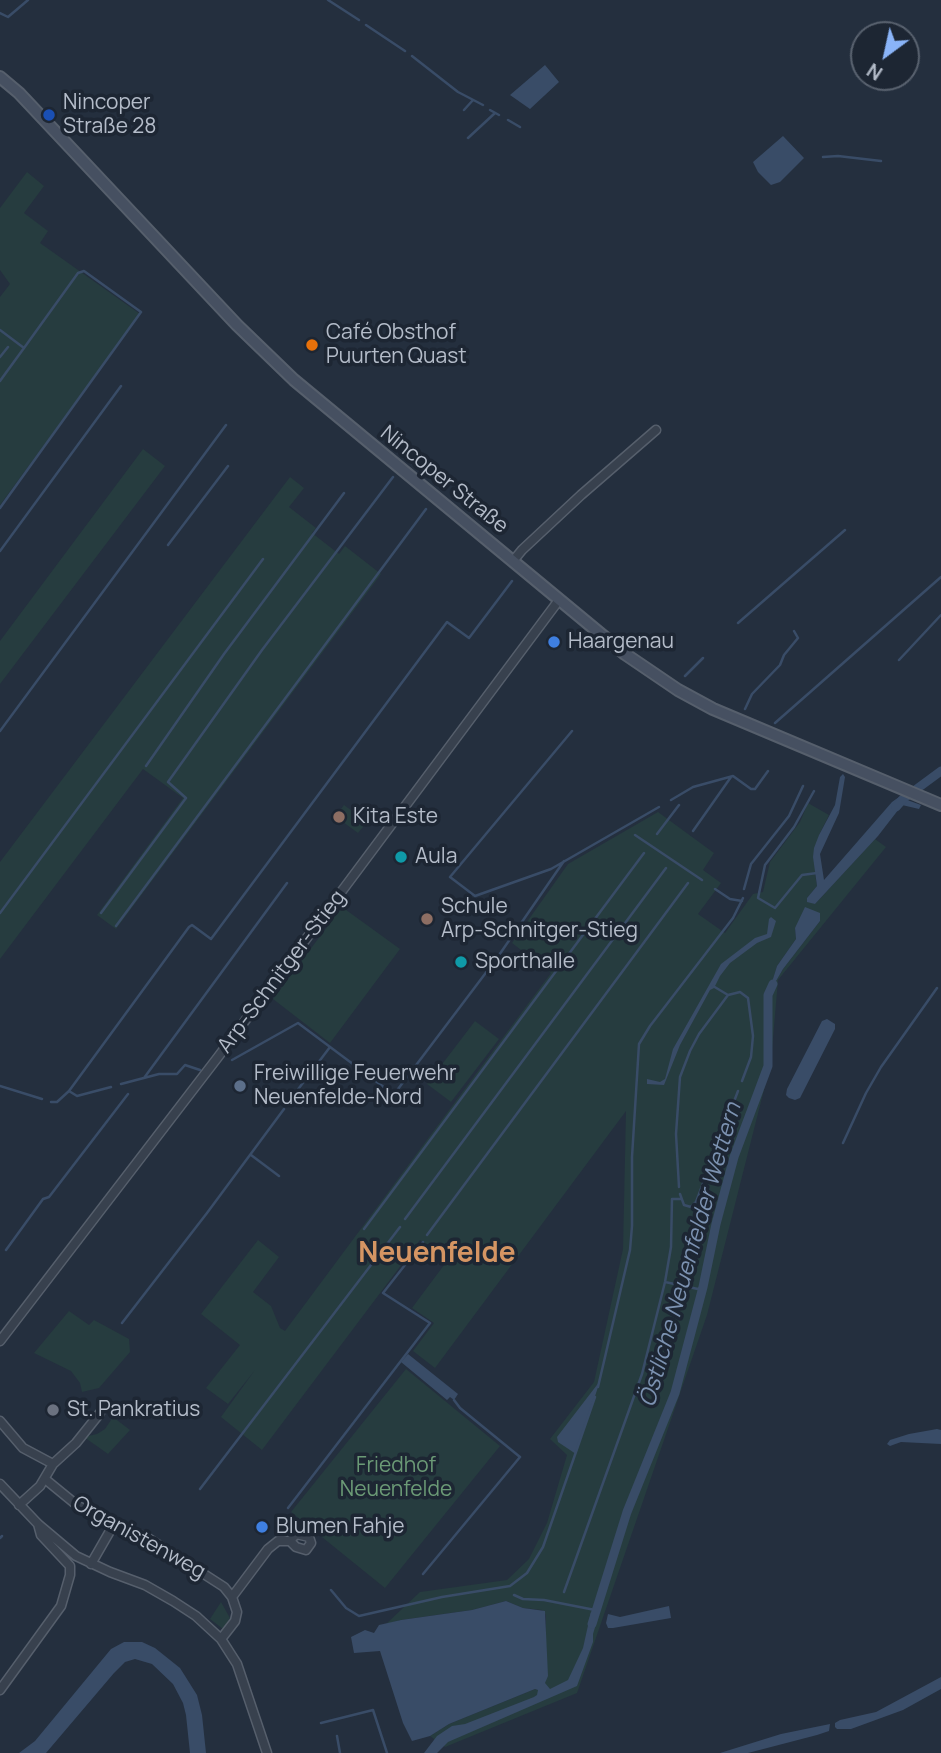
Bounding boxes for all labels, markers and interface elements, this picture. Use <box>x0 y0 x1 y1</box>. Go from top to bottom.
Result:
north arrow <box>850 21 920 91</box>
text: N <box>862 57 887 87</box>
place label: Nincoper Straße 28 <box>63 90 156 140</box>
marker: Nincoper Straße 28 <box>41 107 57 123</box>
place label: Café Obsthof Puurten Quast <box>326 320 467 370</box>
marker: Café Obsthof Puurten Quast <box>304 337 320 353</box>
street label: Nincoper Straße <box>375 421 513 539</box>
place label: Haargenau <box>568 629 674 655</box>
marker: Haargenau <box>546 634 562 650</box>
place label: Kita Este <box>353 804 438 830</box>
marker: Kita Este <box>331 809 347 825</box>
place label: Aula <box>415 844 457 870</box>
marker: Aula <box>393 849 409 865</box>
street label: Arp-Schnitger-Stieg <box>213 886 351 1058</box>
place label: Schule Arp-Schnitger-Stieg <box>441 894 638 944</box>
marker: Schule Arp-Schnitger-Stieg <box>419 911 435 927</box>
place label: Sporthalle <box>475 949 575 975</box>
marker: Sporthalle <box>453 954 469 970</box>
place label: Freiwillige Feuerwehr Neuenfelde-Nord <box>254 1061 457 1111</box>
marker: Freiwillige Feuerwehr Neuenfelde-Nord <box>232 1078 248 1094</box>
water label: Östliche Neuenfelder Wettern <box>634 1100 748 1410</box>
district label: Neuenfelde <box>358 1237 516 1271</box>
place label: St. Pankratius <box>67 1397 200 1423</box>
marker: St. Pankratius <box>45 1402 61 1418</box>
park label: Friedhof Neuenfelde <box>340 1453 452 1503</box>
street label: Organistenweg <box>68 1491 210 1585</box>
place label: Blumen Fahje <box>276 1514 404 1540</box>
marker: Blumen Fahje <box>254 1519 270 1535</box>

